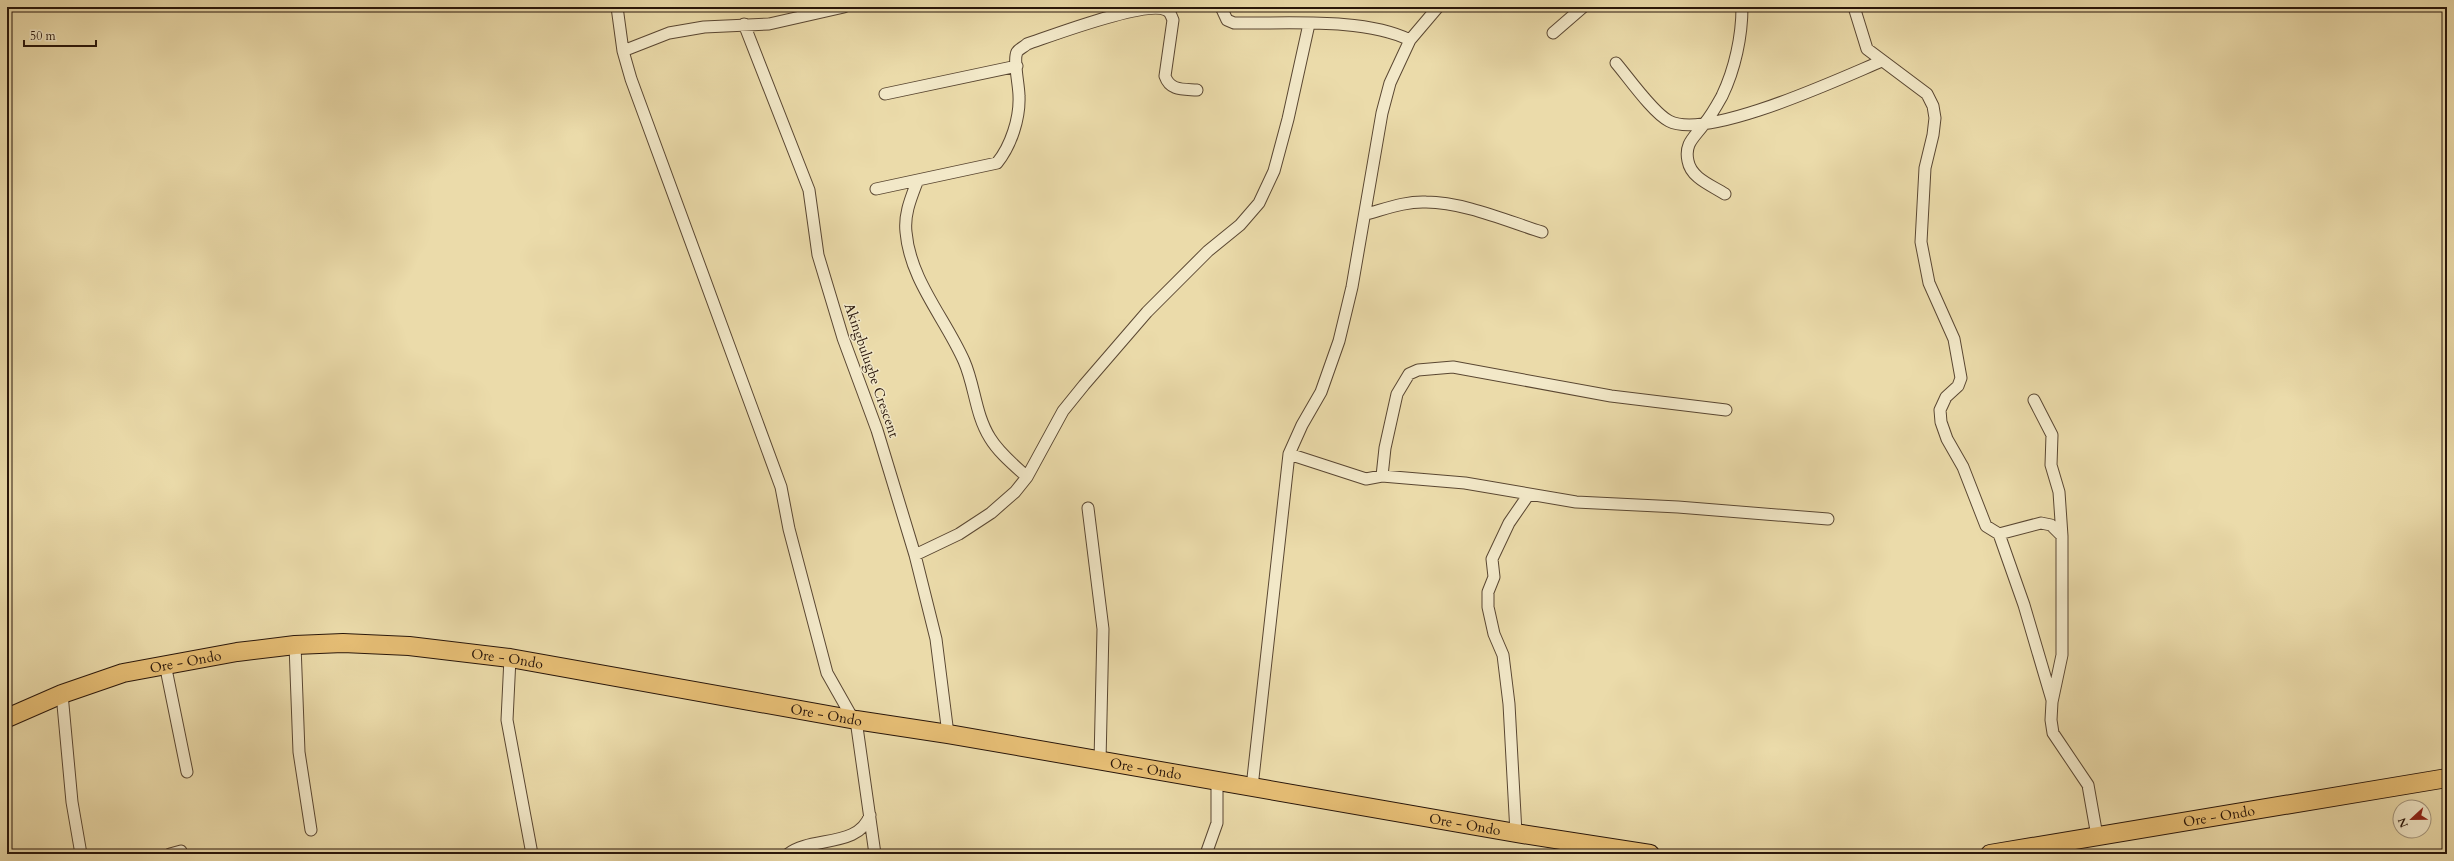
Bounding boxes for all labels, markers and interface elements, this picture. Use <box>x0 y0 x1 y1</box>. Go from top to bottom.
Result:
scale bar <box>24 22 96 48</box>
text: 50 m <box>30 28 57 44</box>
street label: Akingbulugbe Crescent <box>840 300 904 440</box>
street label: Ore - Ondo <box>470 644 545 674</box>
street label: Ore - Ondo <box>148 646 223 678</box>
street label: Ore - Ondo <box>789 699 864 731</box>
street label: Ore - Ondo <box>1108 753 1183 785</box>
north arrow <box>2392 799 2432 839</box>
street label: Ore - Ondo <box>2182 801 2257 832</box>
street label: Ore - Ondo <box>1428 809 1503 840</box>
text: N <box>2394 815 2412 830</box>

